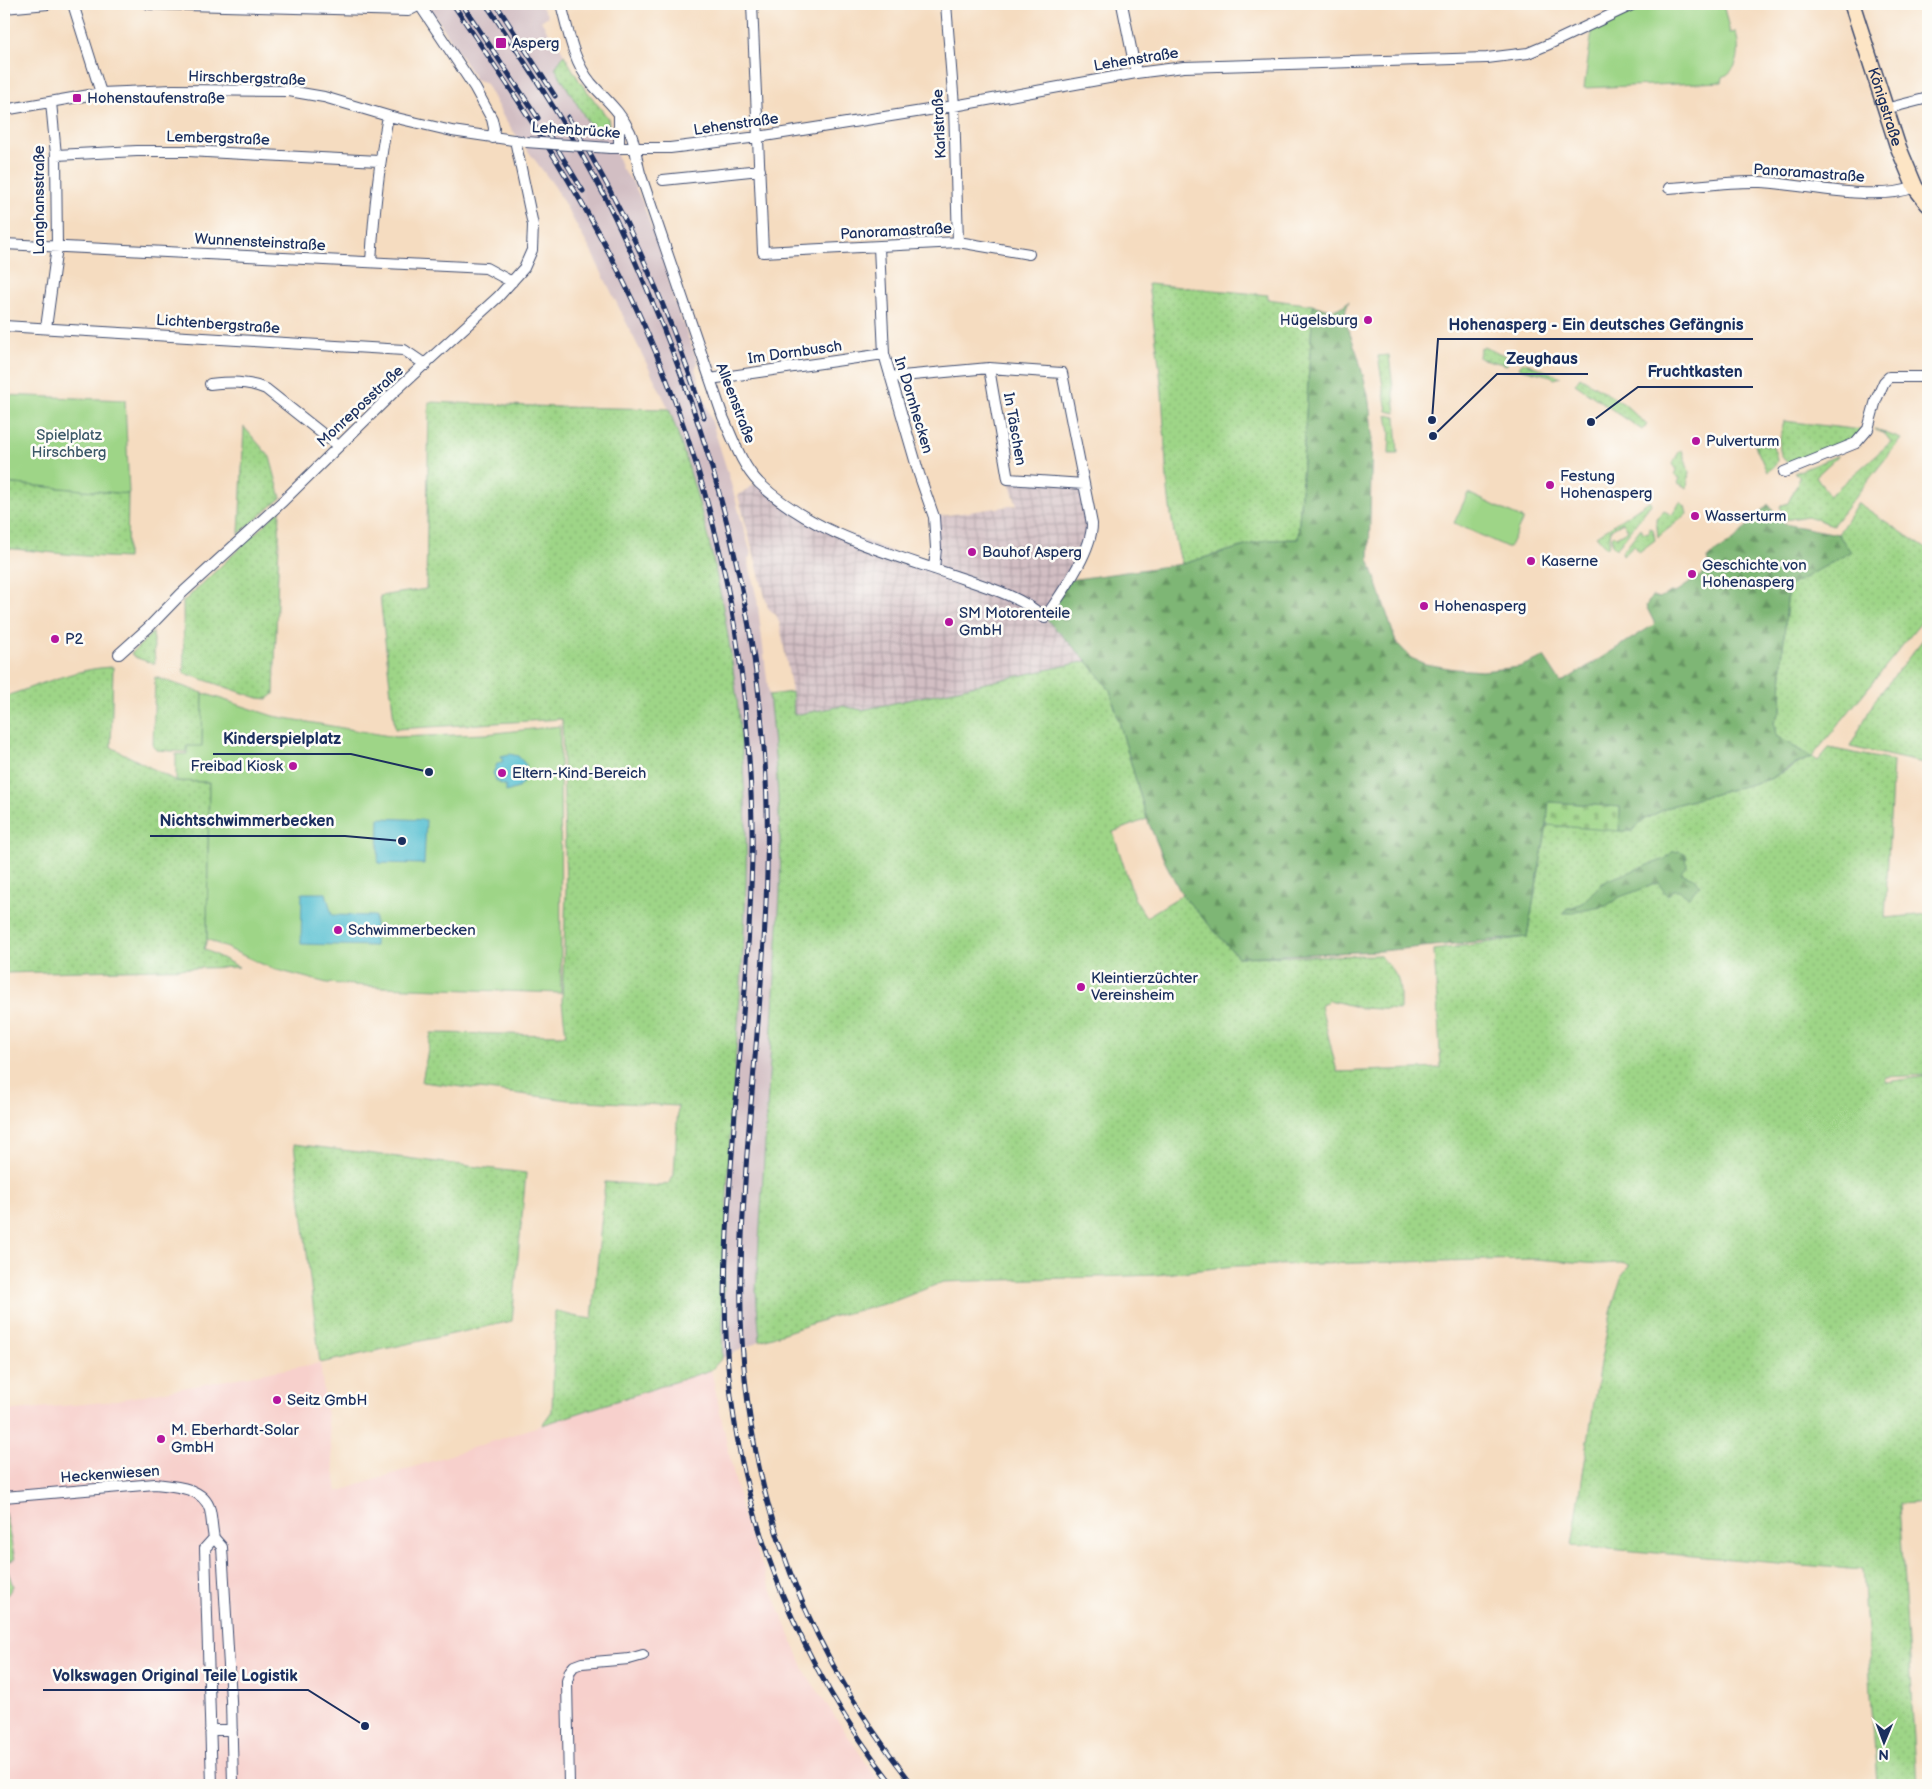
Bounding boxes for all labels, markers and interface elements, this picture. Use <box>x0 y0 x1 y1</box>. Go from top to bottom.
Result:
place label: Asperg <box>512 34 559 53</box>
marker: Asperg <box>494 36 508 50</box>
street label: Lehenstraße <box>1092 43 1180 76</box>
street label: Königstraße <box>1863 65 1906 149</box>
street label: Hirschbergstraße <box>188 67 306 90</box>
place label: Hohenstaufenstraße <box>87 89 225 108</box>
street label: Karlstraße <box>928 89 951 159</box>
marker: Hohenstaufenstraße <box>71 92 83 104</box>
street label: Lehenstraße <box>692 109 780 140</box>
street label: Lehenbrücke <box>531 118 621 143</box>
street label: Lembergstraße <box>166 127 270 150</box>
street label: Langhansstraße <box>30 145 49 255</box>
street label: Panoramastraße <box>1753 160 1865 187</box>
street label: Panoramastraße <box>840 219 952 244</box>
street label: Wunnensteinstraße <box>194 230 326 255</box>
callout: Hohenasperg - Ein deutsches Gefängnis <box>1438 308 1753 339</box>
street label: Lichtenbergstraße <box>155 311 281 338</box>
place label: Hügelsburg <box>1280 311 1358 330</box>
marker: Hügelsburg <box>1362 314 1374 326</box>
text: Hohenasperg - Ein deutsches Gefängnis <box>1448 316 1744 335</box>
street label: Im Dornbusch <box>747 336 843 368</box>
callout: Zeughaus <box>1497 343 1588 374</box>
text: Zeughaus <box>1506 350 1578 369</box>
street label: In Dornhecken <box>890 355 937 456</box>
callout: Fruchtkasten <box>1638 356 1753 387</box>
street label: Alleenstraße <box>711 360 760 446</box>
street label: Monreposstraße <box>313 361 408 451</box>
text: Fruchtkasten <box>1647 363 1743 382</box>
street label: In Täschen <box>999 391 1030 467</box>
park label: Spielplatz Hirschberg <box>32 426 106 462</box>
place label: Pulverturm <box>1706 432 1779 451</box>
marker: Pulverturm <box>1690 435 1702 447</box>
place label: Festung Hohenasperg <box>1560 467 1652 503</box>
marker: Festung Hohenasperg <box>1544 479 1556 491</box>
place label: Wasserturm <box>1705 507 1786 526</box>
marker: Wasserturm <box>1689 510 1701 522</box>
place label: Bauhof Asperg <box>982 543 1082 562</box>
marker: Bauhof Asperg <box>966 546 978 558</box>
place label: Kaserne <box>1541 552 1598 571</box>
marker: Kaserne <box>1525 555 1537 567</box>
place label: Geschichte von Hohenasperg <box>1702 556 1807 592</box>
marker: Geschichte von Hohenasperg <box>1686 568 1698 580</box>
place label: Hohenasperg <box>1434 597 1526 616</box>
marker: Hohenasperg <box>1418 600 1430 612</box>
place label: SM Motorenteile GmbH <box>959 604 1070 640</box>
marker: SM Motorenteile GmbH <box>943 616 955 628</box>
place label: P2 <box>65 630 83 649</box>
marker: P2 <box>49 633 61 645</box>
callout: Kinderspielplatz <box>213 723 351 754</box>
text: Kinderspielplatz <box>223 730 341 749</box>
place label: Freibad Kiosk <box>190 757 284 776</box>
marker: Freibad Kiosk <box>287 760 299 772</box>
place label: Eltern-Kind-Bereich <box>512 764 646 783</box>
marker: Eltern-Kind-Bereich <box>496 767 508 779</box>
callout: Nichtschwimmerbecken <box>150 805 345 836</box>
text: Nichtschwimmerbecken <box>160 812 335 831</box>
place label: Schwimmerbecken <box>348 921 476 940</box>
marker: Schwimmerbecken <box>332 924 344 936</box>
place label: Kleintierzüchter Vereinsheim <box>1091 969 1198 1005</box>
marker: Kleintierzüchter Vereinsheim <box>1075 981 1087 993</box>
place label: Seitz GmbH <box>287 1391 368 1410</box>
marker: Seitz GmbH <box>271 1394 283 1406</box>
place label: M. Eberhardt-Solar GmbH <box>171 1421 299 1457</box>
marker: M. Eberhardt-Solar GmbH <box>155 1433 167 1445</box>
street label: Heckenwiesen <box>60 1462 160 1487</box>
callout: Volkswagen Original Teile Logistik <box>43 1659 308 1690</box>
text: Volkswagen Original Teile Logistik <box>52 1667 298 1686</box>
north arrow <box>1860 1716 1910 1766</box>
text: N <box>1878 1746 1889 1763</box>

